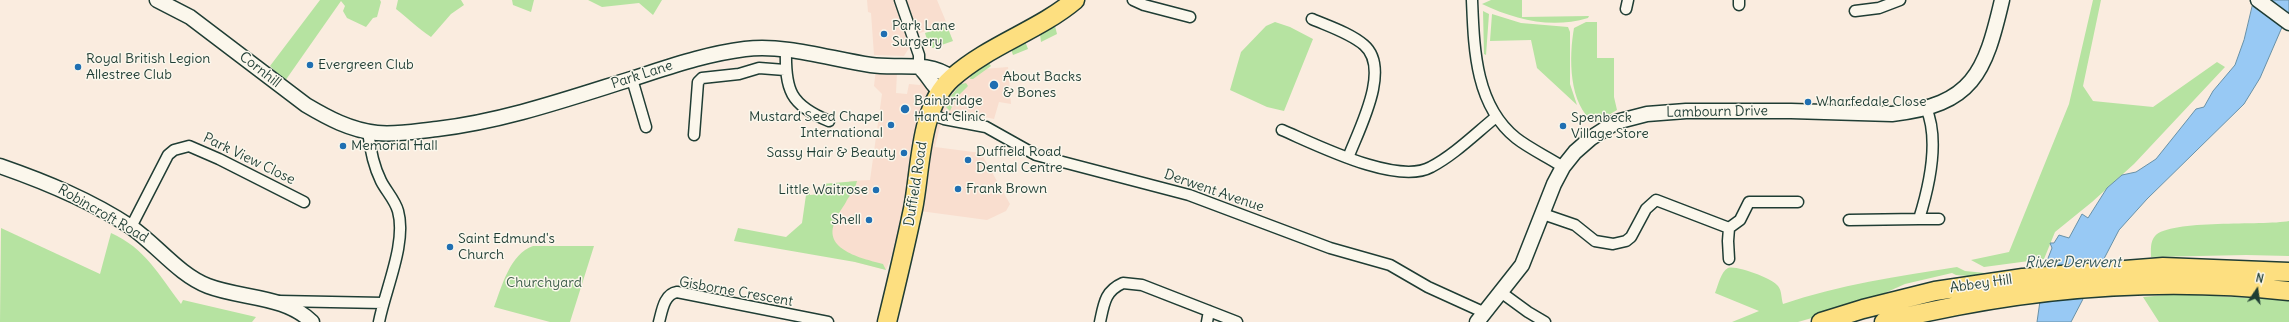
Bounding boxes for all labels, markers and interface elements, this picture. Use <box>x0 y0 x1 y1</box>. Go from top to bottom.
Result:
place label: Park Lane Surgery <box>892 18 955 50</box>
marker: Park Lane Surgery <box>879 29 889 39</box>
street label: Cornhill <box>236 49 284 91</box>
place label: Royal British Legion Allestree Club <box>86 51 210 84</box>
place label: Evergreen Club <box>318 57 414 73</box>
street label: Park Lane <box>609 57 675 93</box>
marker: Evergreen Club <box>305 60 315 70</box>
marker: Royal British Legion Allestree Club <box>73 62 83 72</box>
place label: About Backs & Bones <box>1003 69 1082 102</box>
marker: About Backs & Bones <box>988 79 1000 91</box>
place label: Bainbridge Hand Clinic <box>914 93 986 126</box>
place label: Wharfedale Close <box>1816 94 1927 110</box>
marker: Wharfedale Close <box>1803 97 1813 107</box>
marker: Bainbridge Hand Clinic <box>899 103 911 115</box>
street label: Lambourn Drive <box>1666 103 1768 121</box>
place label: Mustard Seed Chapel International <box>749 109 883 142</box>
place label: Spenbeck Village Store <box>1571 110 1649 142</box>
marker: Mustard Seed Chapel International <box>886 120 896 130</box>
marker: Spenbeck Village Store <box>1558 121 1568 131</box>
street label: Park View Close <box>200 129 298 189</box>
place label: Memorial Hall <box>351 138 438 154</box>
street label: Duffield Road <box>901 140 931 228</box>
marker: Memorial Hall <box>338 141 348 151</box>
place label: Duffield Road Dental Centre <box>976 144 1063 176</box>
place label: Sassy Hair & Beauty <box>766 145 896 161</box>
marker: Sassy Hair & Beauty <box>899 148 909 158</box>
marker: Duffield Road Dental Centre <box>963 155 973 165</box>
street label: Derwent Avenue <box>1162 166 1266 216</box>
street label: Robincroft Road <box>55 181 151 247</box>
place label: Frank Brown <box>966 181 1047 197</box>
place label: Little Waitrose <box>778 182 868 198</box>
marker: Frank Brown <box>953 184 963 194</box>
marker: Little Waitrose <box>871 185 881 195</box>
place label: Shell <box>831 212 861 228</box>
marker: Shell <box>864 215 874 225</box>
place label: Saint Edmund's Church <box>458 231 555 264</box>
marker: Saint Edmund's Church <box>445 242 455 252</box>
water label: River Derwent <box>2025 254 2121 272</box>
north arrow <box>2237 270 2277 310</box>
street label: Abbey Hill <box>1949 271 2013 297</box>
text: N <box>2254 271 2265 286</box>
street label: Gisborne Crescent <box>678 274 794 310</box>
park label: Churchyard <box>506 275 582 291</box>

